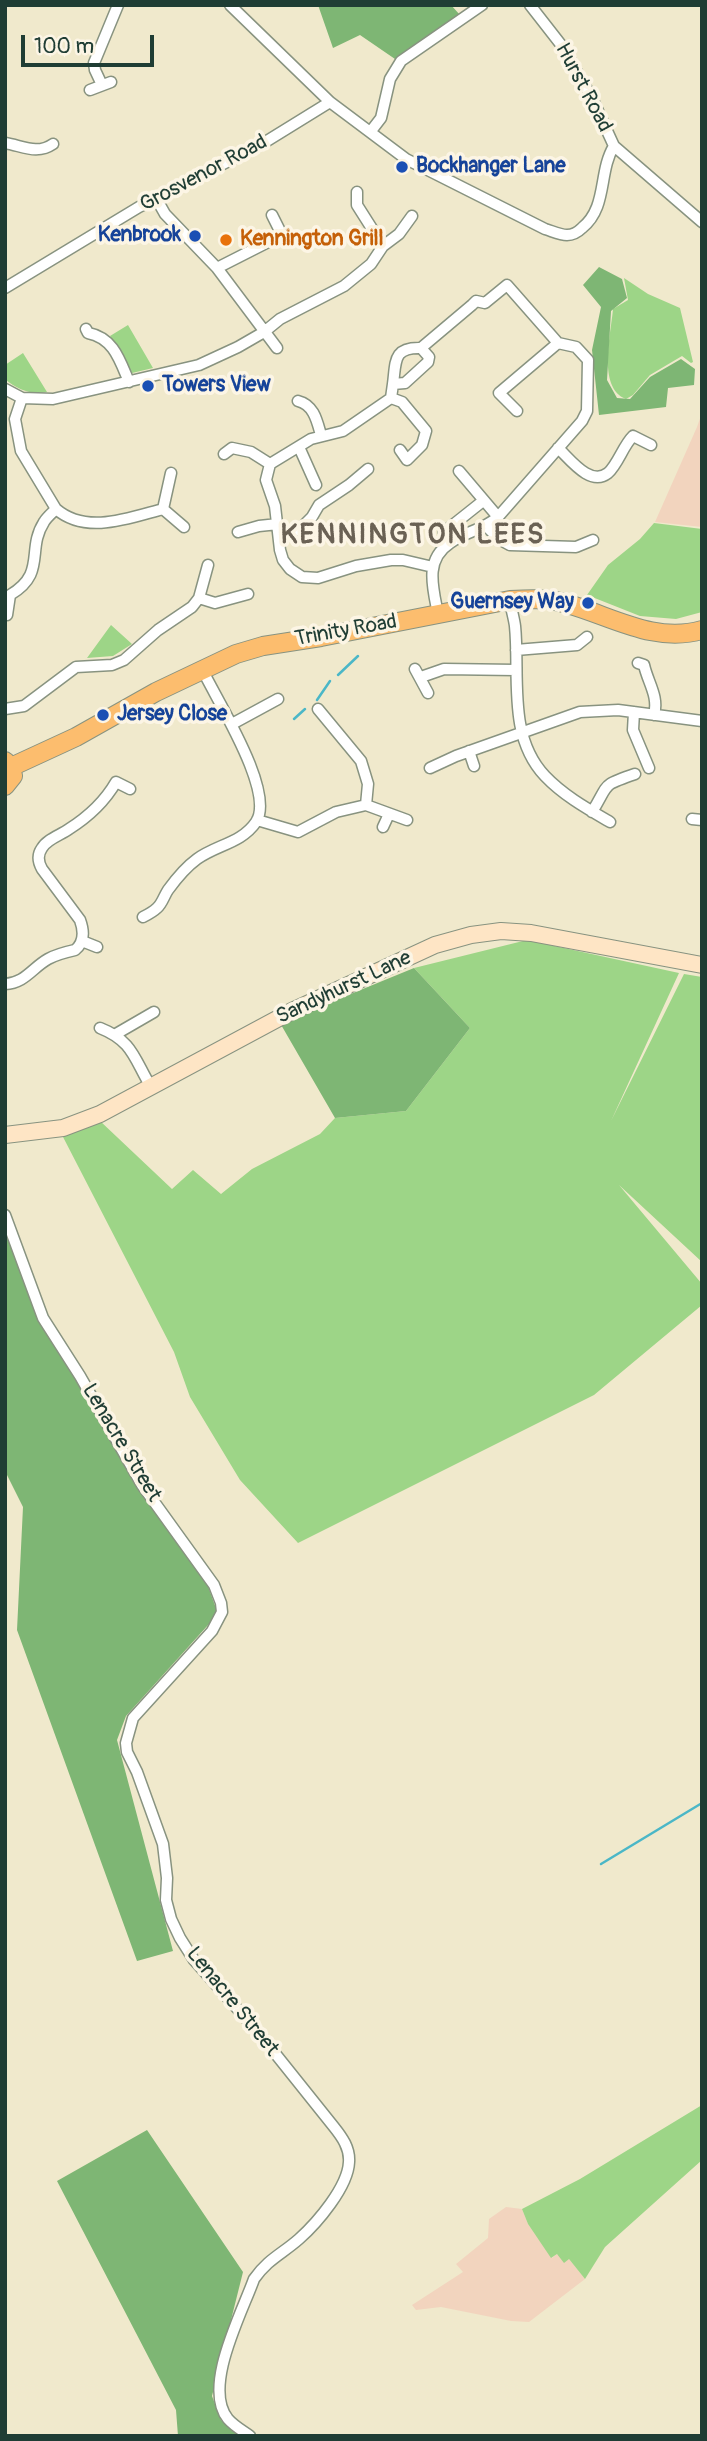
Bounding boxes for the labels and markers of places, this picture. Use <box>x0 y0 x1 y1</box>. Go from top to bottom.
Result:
place label: Bockhanger Lane <box>416 154 566 180</box>
marker: Bockhanger Lane <box>394 159 410 175</box>
place label: Kenbrook <box>98 223 181 249</box>
place label: Kennington Grill <box>240 227 383 253</box>
marker: Kenbrook <box>187 228 203 244</box>
marker: Kennington Grill <box>218 232 234 248</box>
place label: Towers View <box>162 373 271 399</box>
marker: Towers View <box>140 378 156 394</box>
place label: Guernsey Way <box>450 590 574 616</box>
marker: Guernsey Way <box>580 595 596 611</box>
place label: Jersey Close <box>117 702 227 728</box>
marker: Jersey Close <box>95 707 111 723</box>

